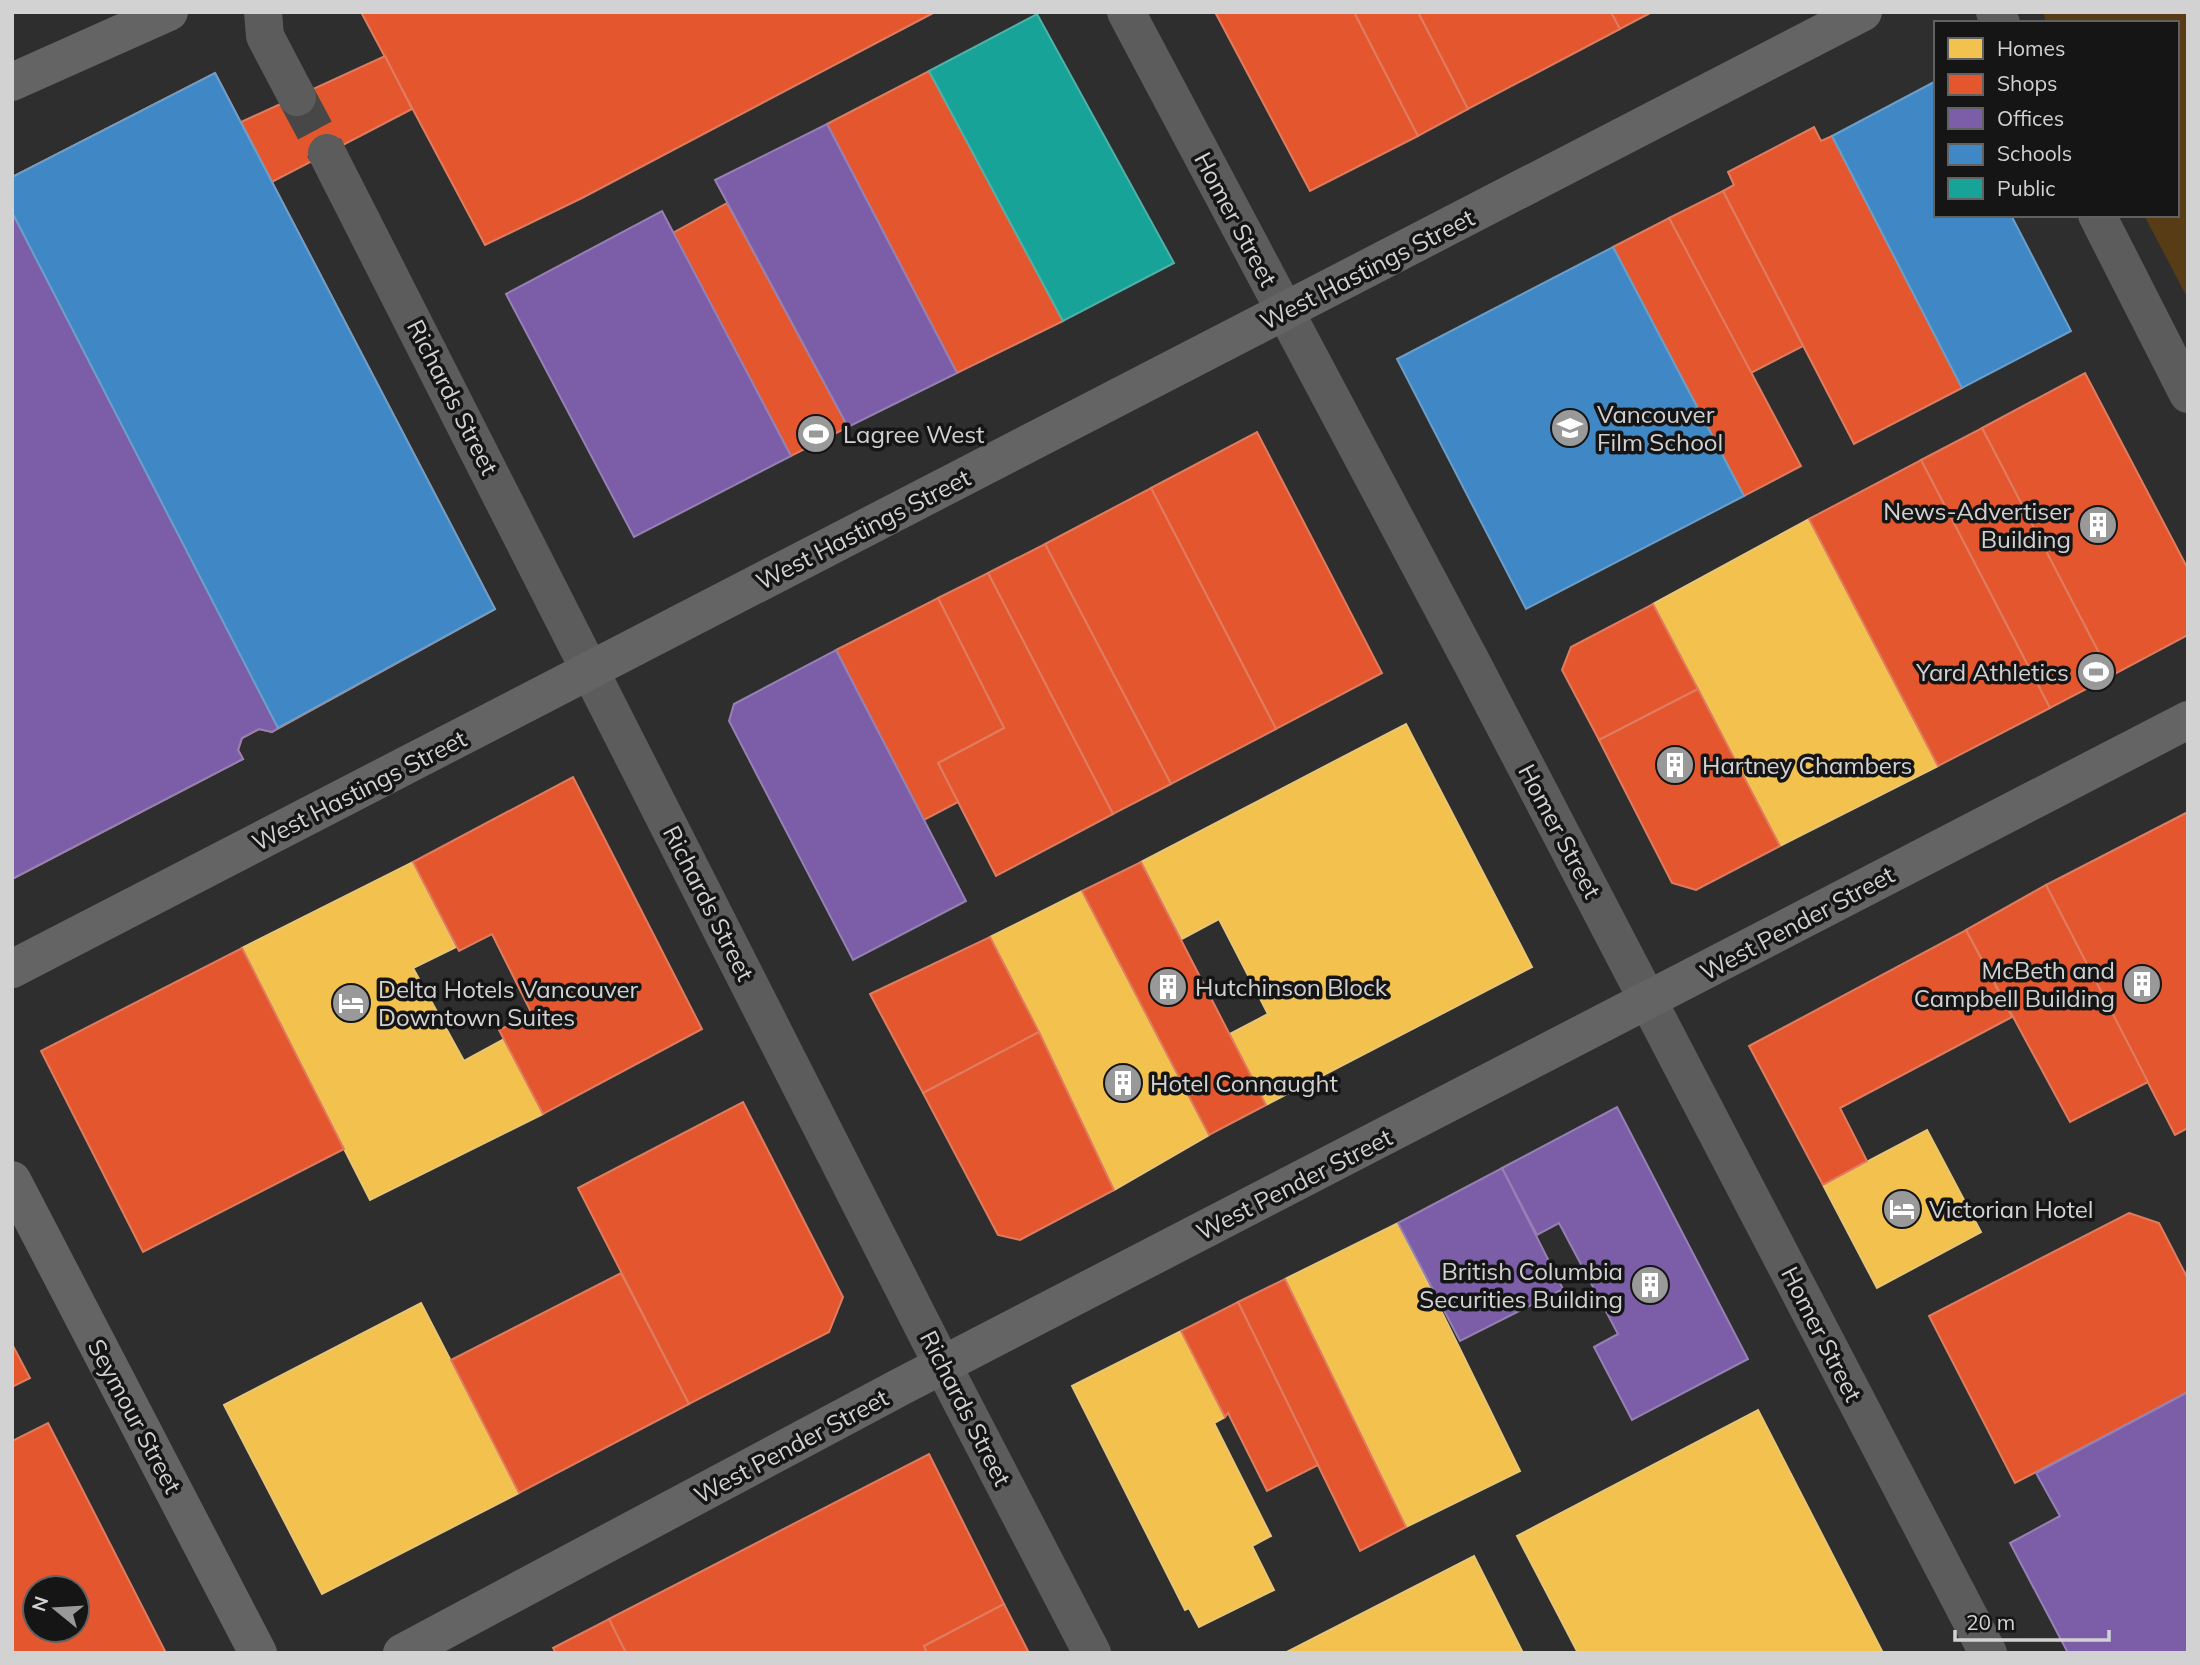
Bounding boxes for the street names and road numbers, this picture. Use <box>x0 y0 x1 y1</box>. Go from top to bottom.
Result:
street label: Homer Street <box>1188 147 1284 291</box>
street label: West Hastings Street <box>1255 202 1479 336</box>
street label: Richards Street <box>401 314 505 480</box>
street label: West Hastings Street <box>751 462 975 596</box>
street label: West Hastings Street <box>247 723 471 857</box>
street label: Homer Street <box>1512 759 1608 903</box>
street label: Richards Street <box>657 820 761 986</box>
street label: West Pender Street <box>1695 859 1899 987</box>
street label: West Pender Street <box>1191 1122 1397 1246</box>
street label: Homer Street <box>1775 1261 1869 1407</box>
street label: Richards Street <box>914 1325 1018 1491</box>
street label: Seymour Street <box>82 1334 188 1498</box>
street label: West Pender Street <box>689 1382 893 1510</box>

